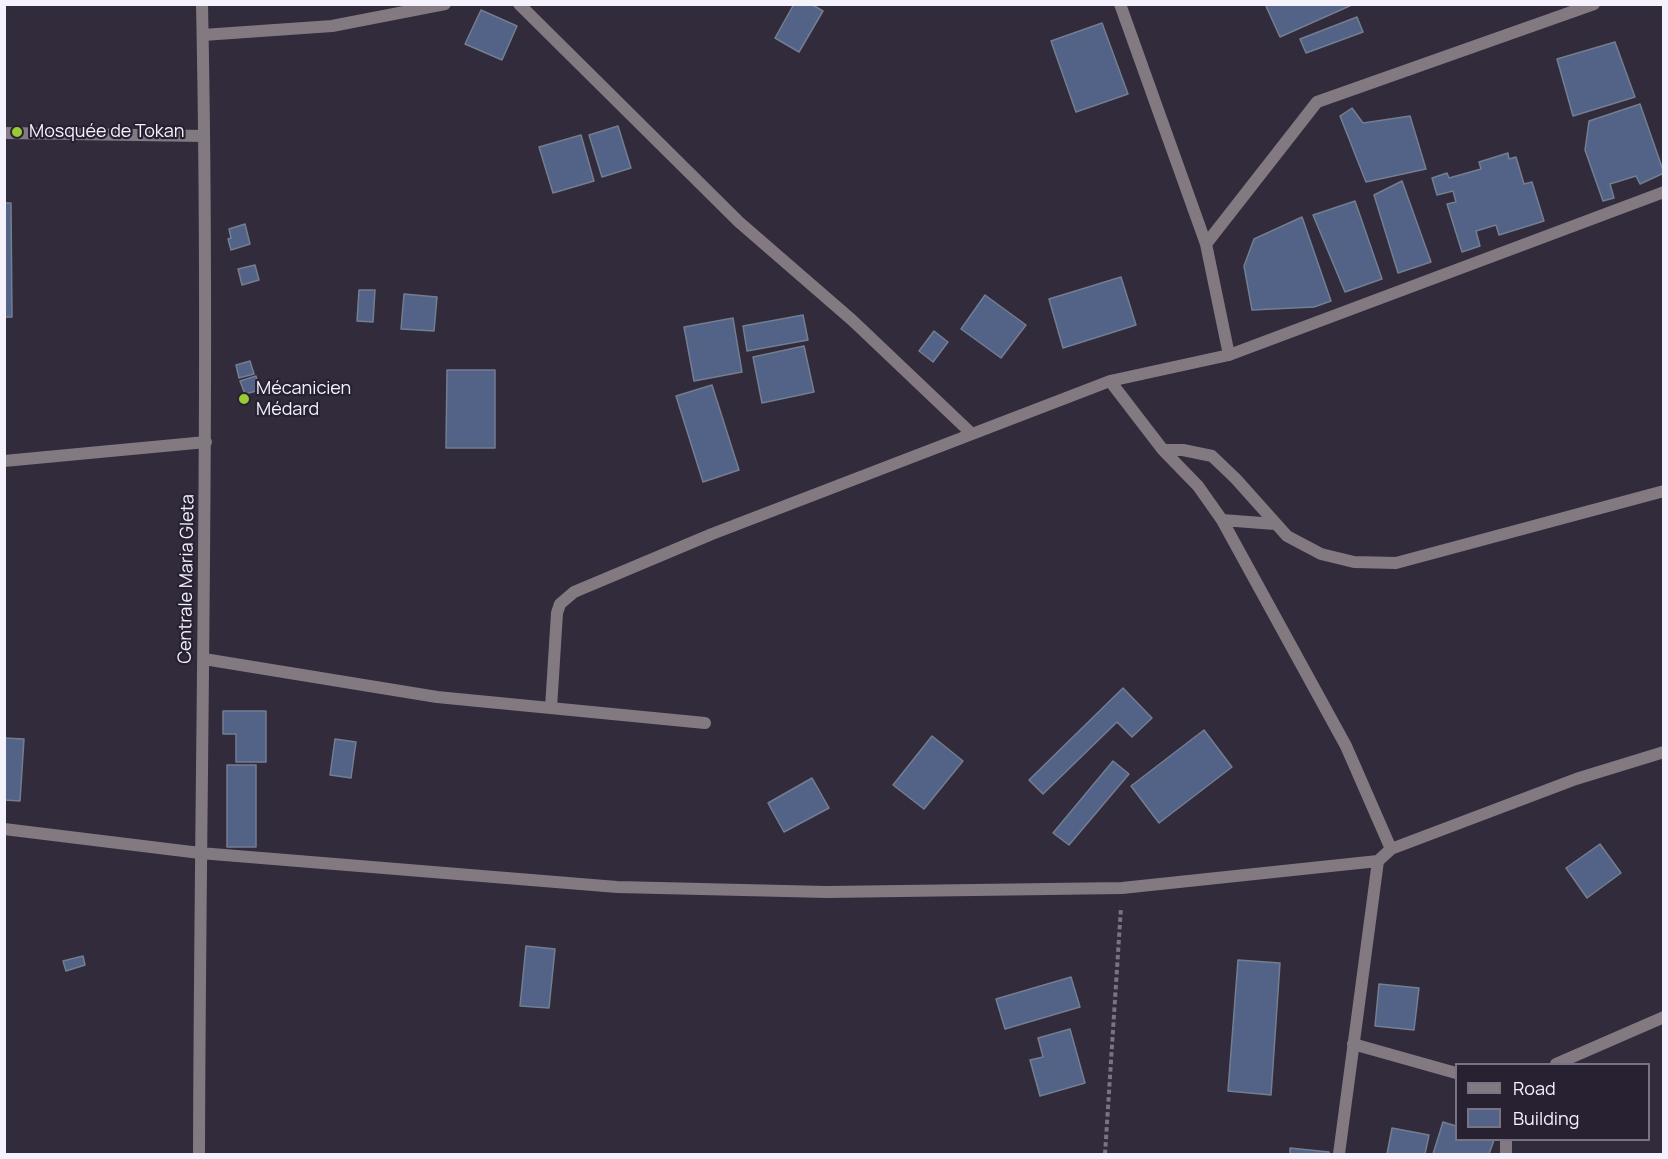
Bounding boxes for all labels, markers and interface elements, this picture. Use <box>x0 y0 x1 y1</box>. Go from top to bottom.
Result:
place label: Mosquée de Tokan <box>29 121 184 143</box>
marker: Mosquée de Tokan <box>10 125 24 139</box>
place label: Mécanicien Médard <box>256 378 351 420</box>
marker: Mécanicien Médard <box>237 392 251 406</box>
street label: Centrale Maria Gleta <box>175 494 199 664</box>
legend <box>1455 1063 1650 1141</box>
text: Road <box>1513 1076 1556 1100</box>
text: Building <box>1513 1106 1579 1130</box>

